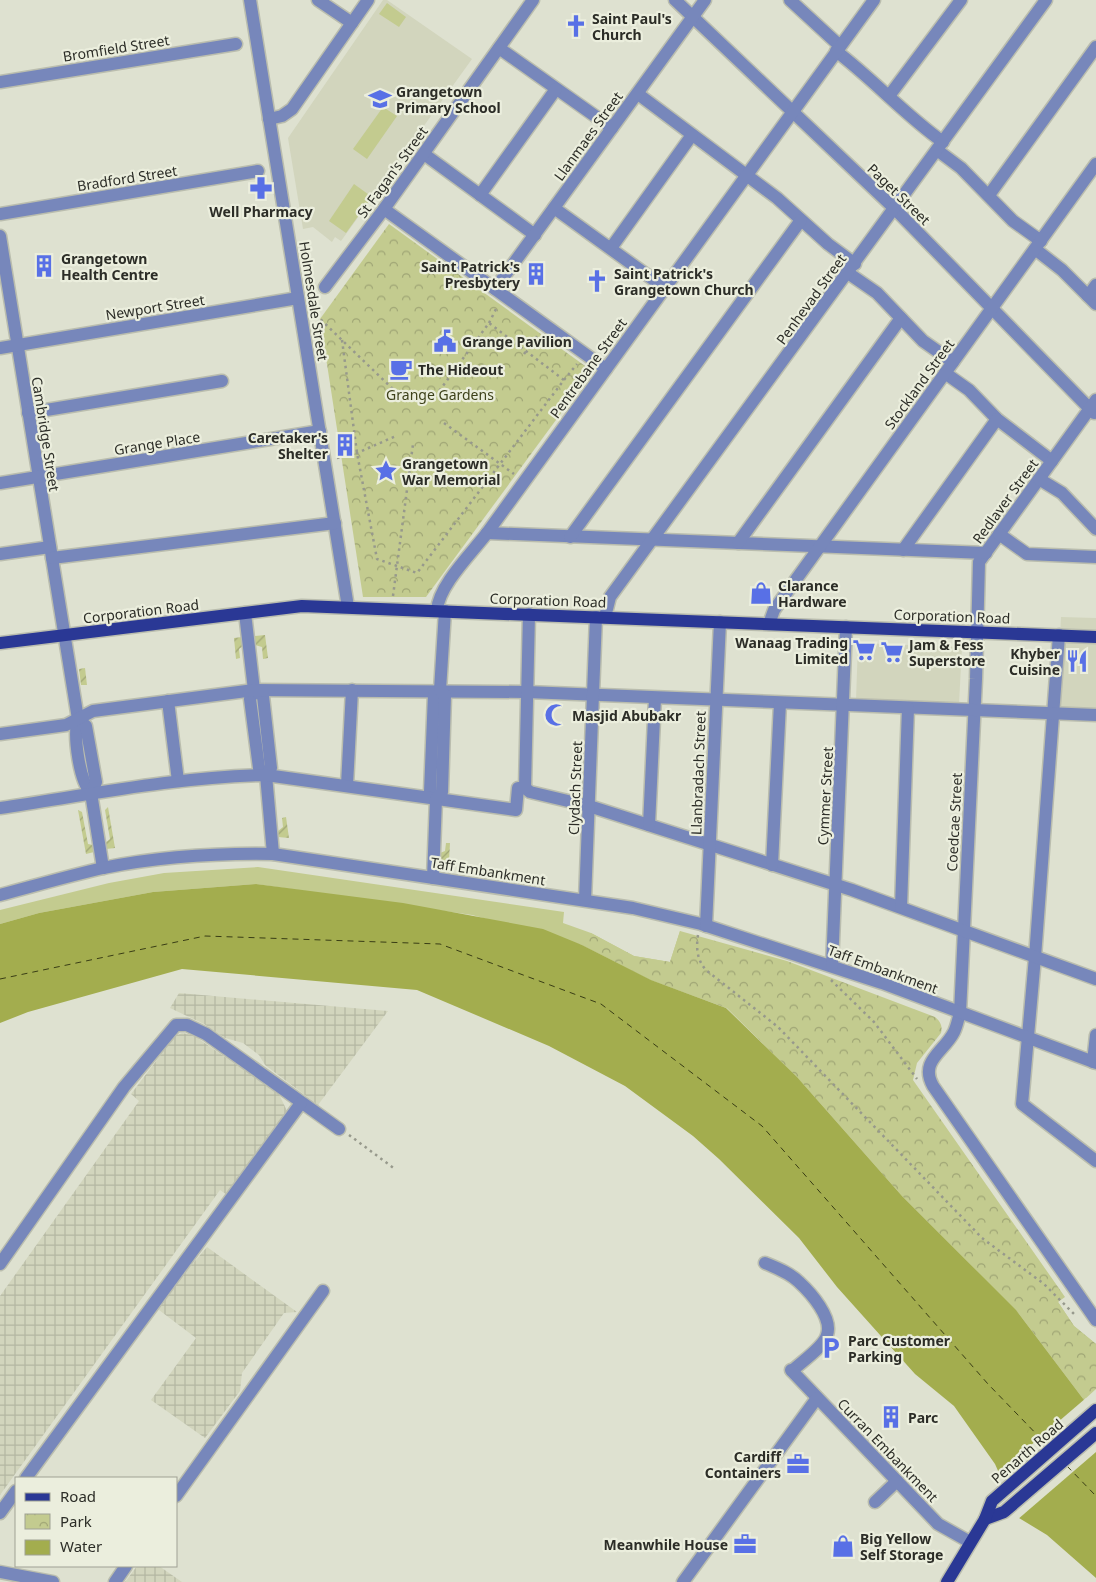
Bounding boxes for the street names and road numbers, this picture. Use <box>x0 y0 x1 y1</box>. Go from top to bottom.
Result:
street label: Bromfield Street <box>61 30 171 66</box>
street label: Llanmaes Street <box>549 88 627 184</box>
street label: St Fagan's Street <box>352 122 432 222</box>
street label: Paget Street <box>863 159 935 229</box>
street label: Bradford Street <box>76 161 178 195</box>
street label: Holmesdale Street <box>295 240 333 362</box>
street label: Penhevad Street <box>772 250 850 348</box>
street label: Newport Street <box>104 290 206 324</box>
street label: Pentrebane Street <box>545 314 631 422</box>
street label: Stockland Street <box>880 335 958 433</box>
street label: Cambridge Street <box>28 375 64 493</box>
street label: Grange Place <box>113 427 201 459</box>
street label: Redlaver Street <box>968 455 1042 547</box>
street label: Corporation Road <box>489 588 607 612</box>
street label: Corporation Road <box>82 594 200 628</box>
street label: Corporation Road <box>893 604 1011 628</box>
street label: Llanbradach Street <box>686 711 710 835</box>
street label: Clydach Street <box>564 741 586 835</box>
street label: Cymmer Street <box>813 746 837 846</box>
street label: Coedcae Street <box>942 772 966 872</box>
street label: Taff Embankment <box>429 853 547 889</box>
street label: Taff Embankment <box>825 940 941 998</box>
street label: Curran Embankment <box>834 1394 942 1506</box>
street label: Penarth Road <box>987 1414 1067 1488</box>

